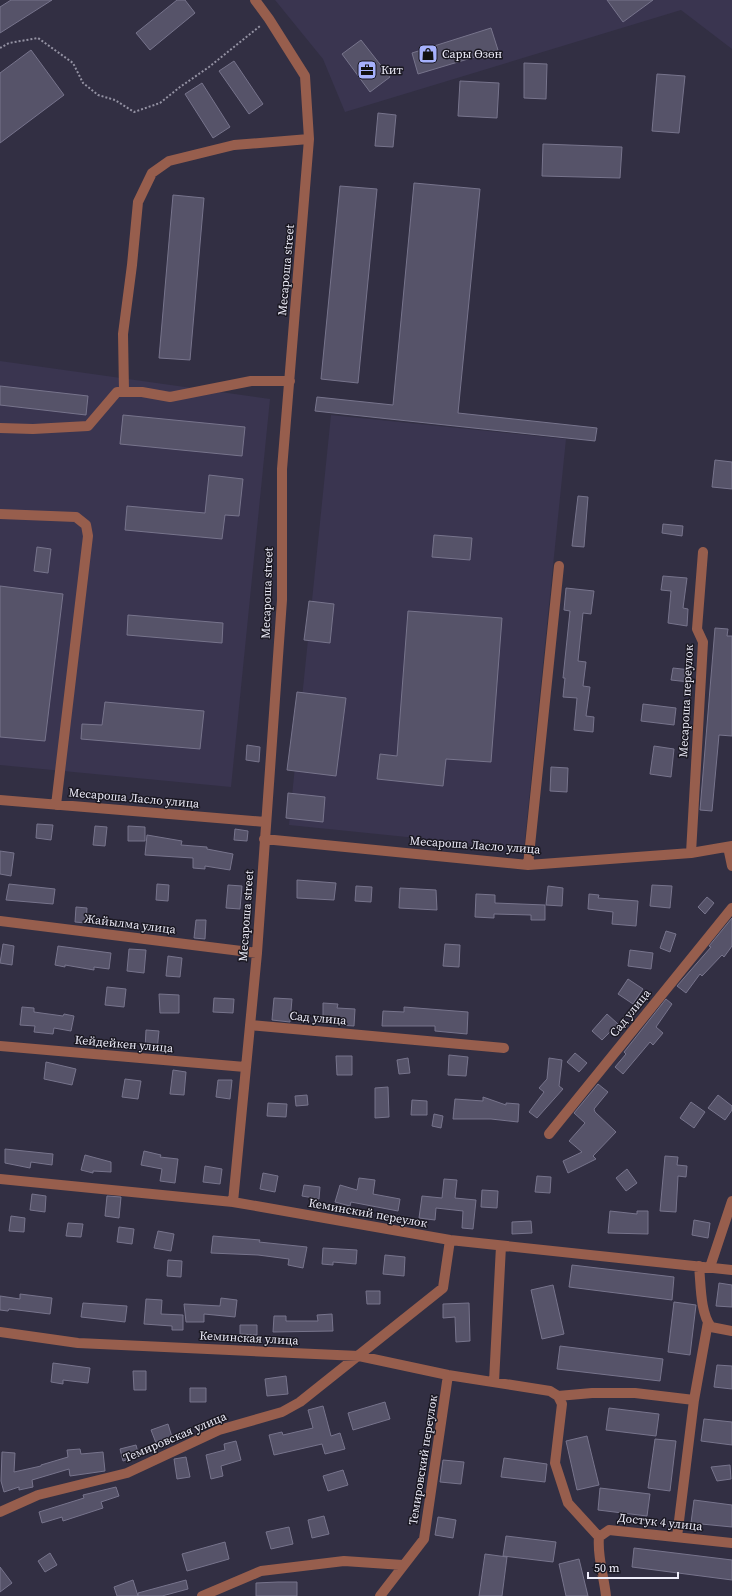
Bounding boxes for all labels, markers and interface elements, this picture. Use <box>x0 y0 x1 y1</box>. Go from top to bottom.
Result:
shop icon: Сары Өзөн <box>417 43 439 65</box>
place label: Сары Өзөн <box>442 46 503 62</box>
office icon: Кит <box>356 59 378 81</box>
place label: Кит <box>381 62 403 78</box>
street label: Месароша street <box>274 224 298 316</box>
street label: Месароша street <box>257 547 277 639</box>
street label: Месароша переулок <box>675 644 697 758</box>
street label: Месароша Ласло улица <box>68 784 201 812</box>
street label: Месароша Ласло улица <box>409 832 542 858</box>
street label: Месароша street <box>235 870 257 962</box>
street label: Жайылма улица <box>83 910 178 938</box>
street label: Сад улица <box>606 985 655 1040</box>
street label: Сад улица <box>289 1008 348 1029</box>
street label: Кейдейкен улица <box>74 1032 175 1056</box>
street label: Кеминский переулок <box>307 1195 429 1231</box>
street label: Кеминская улица <box>199 1327 300 1349</box>
street label: Темировский переулок <box>405 1393 441 1526</box>
street label: Темировская улица <box>121 1408 230 1466</box>
street label: Достук 4 улица <box>617 1510 704 1535</box>
scale bar <box>588 1554 678 1580</box>
text: 50 m <box>594 1560 620 1576</box>

